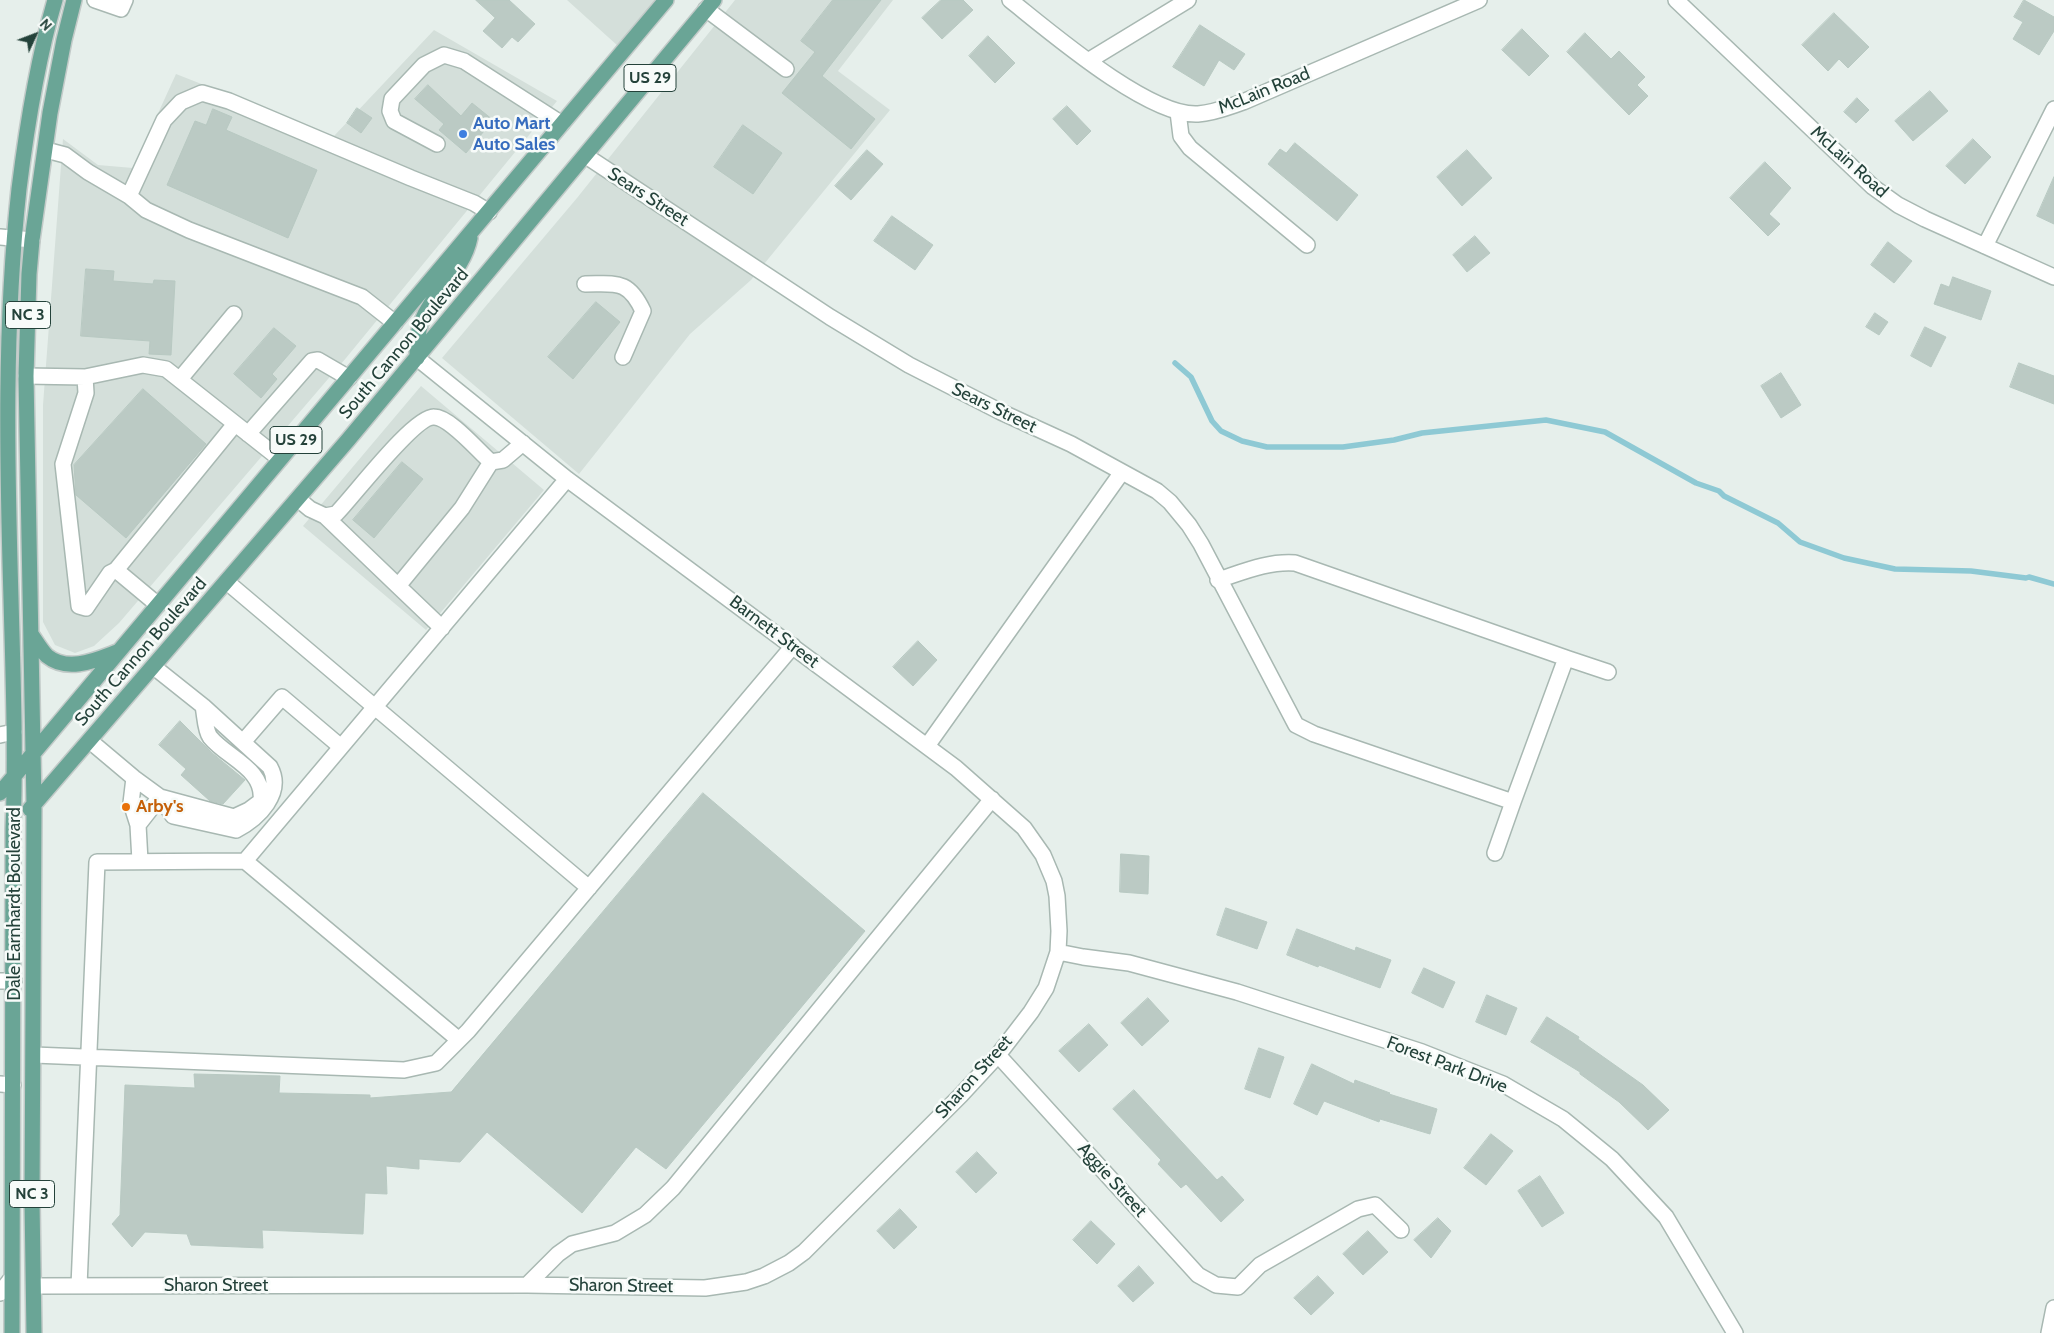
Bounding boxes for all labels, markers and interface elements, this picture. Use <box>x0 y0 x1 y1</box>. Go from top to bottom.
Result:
north arrow <box>10 10 60 60</box>
text: N <box>36 15 56 35</box>
street label: McLain Road <box>1215 63 1313 119</box>
road number: US 29 <box>624 64 676 92</box>
place label: Auto Mart Auto Sales <box>473 113 555 156</box>
street label: McLain Road <box>1806 122 1892 202</box>
marker: Auto Mart Auto Sales <box>457 128 469 140</box>
street label: Sears Street <box>604 163 692 231</box>
street label: South Cannon Boulevard <box>335 264 473 424</box>
road number: NC 3 <box>5 302 50 328</box>
street label: Sears Street <box>948 378 1040 438</box>
road number: US 29 <box>270 426 322 454</box>
street label: South Cannon Boulevard <box>71 573 211 731</box>
street label: Barnett Street <box>725 591 823 673</box>
place label: Arby's <box>136 796 184 818</box>
marker: Arby's <box>120 801 132 813</box>
street label: Dale Earnhardt Boulevard <box>4 807 26 1001</box>
street label: Sharon Street <box>931 1031 1017 1123</box>
street label: Forest Park Drive <box>1384 1032 1510 1098</box>
street label: Aggie Street <box>1073 1138 1151 1222</box>
road number: NC 3 <box>10 1180 54 1208</box>
street label: Sharon Street <box>569 1274 673 1298</box>
street label: Sharon Street <box>164 1275 268 1297</box>

